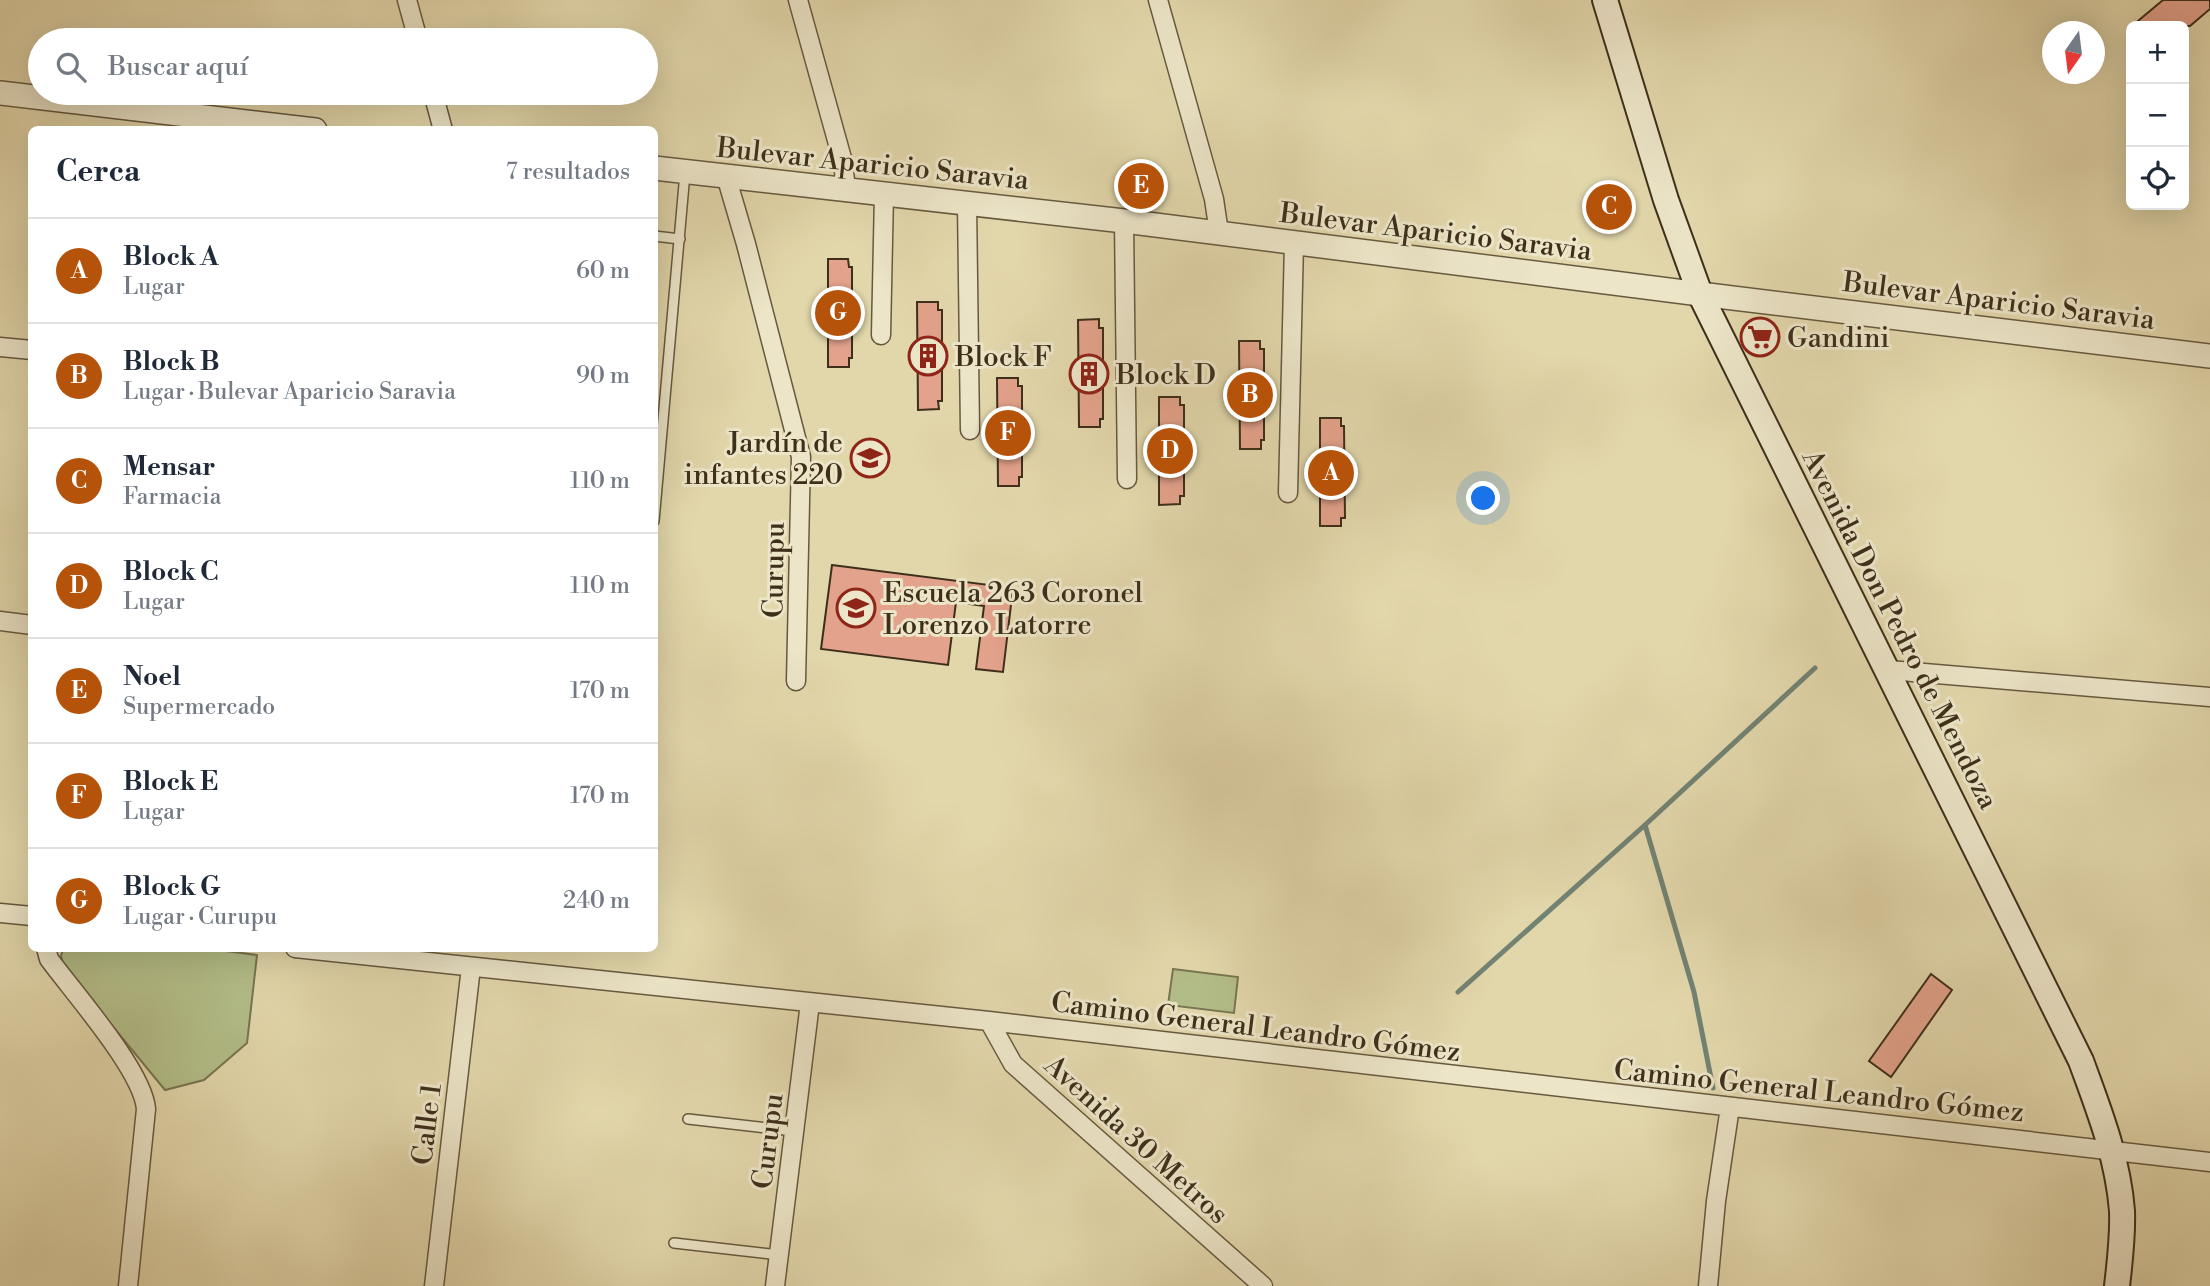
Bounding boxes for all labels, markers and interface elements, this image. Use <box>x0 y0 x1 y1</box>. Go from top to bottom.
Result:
north arrow <box>2042 21 2105 84</box>
map controls <box>2126 21 2189 210</box>
button: + <box>2126 21 2189 84</box>
search box <box>28 28 658 105</box>
icon: search <box>52 48 90 86</box>
text: Buscar aquí <box>108 51 248 83</box>
button: − <box>2126 84 2189 147</box>
street label: Bulevar Aparicio Saravia <box>714 131 1031 198</box>
button: locate <box>2126 147 2189 210</box>
text: Cerca <box>56 153 140 191</box>
text: 7 resultados <box>506 158 630 186</box>
pin: E <box>1118 160 1164 212</box>
pin: C <box>1586 181 1632 233</box>
street label: Bulevar Aparicio Saravia <box>1277 196 1594 269</box>
text: Block A <box>123 241 219 273</box>
text: A <box>71 257 87 285</box>
text: 60 m <box>576 257 630 285</box>
street label: Bulevar Aparicio Saravia <box>1840 265 2157 338</box>
text: Lugar <box>123 273 185 301</box>
pin: G <box>815 287 861 339</box>
supermarket icon: Gandini <box>1739 316 1781 358</box>
place label: Gandini <box>1787 321 1890 356</box>
building icon: Block F <box>907 335 949 377</box>
place label: Block F <box>954 340 1052 375</box>
text: Block B <box>123 346 219 378</box>
building icon: Block D <box>1068 353 1110 395</box>
place label: Block D <box>1115 358 1216 393</box>
text: B <box>70 362 88 390</box>
text: 90 m <box>576 362 630 390</box>
pin: B <box>1227 369 1273 421</box>
text: Lugar · Bulevar Aparicio Saravia <box>123 378 456 406</box>
pin: F <box>985 407 1031 459</box>
pin: D <box>1147 425 1193 477</box>
place label: Jardín de infantes 220 <box>684 426 843 493</box>
school or university icon: Jardín de infantes 220 <box>849 437 891 479</box>
street label: Avenida Don Pedro de Mendoza <box>1793 443 2006 816</box>
pin: A <box>1308 447 1354 499</box>
text: Mensar <box>123 451 215 483</box>
text: C <box>71 467 87 495</box>
text: 110 m <box>570 467 630 495</box>
your location <box>1466 481 1500 515</box>
text: Farmacia <box>123 483 221 511</box>
street label: Curupu <box>756 522 793 618</box>
text: Block C <box>123 556 218 588</box>
text: D <box>70 572 88 600</box>
text: 110 m <box>570 572 630 600</box>
place label: Escuela 263 Coronel Lorenzo Latorre <box>883 576 1143 643</box>
school or university icon: Escuela 263 Coronel Lorenzo Latorre <box>835 587 877 629</box>
text: Lugar <box>123 588 185 616</box>
text: Noel <box>123 661 181 693</box>
text: E <box>71 677 87 705</box>
text: 170 m <box>570 677 630 705</box>
text: Supermercado <box>123 693 275 721</box>
text: Block E <box>123 766 218 798</box>
text: F <box>71 782 87 810</box>
text: 170 m <box>570 782 630 810</box>
text: Lugar <box>123 798 185 826</box>
text: Block G <box>123 871 220 903</box>
text: G <box>70 887 88 915</box>
text: 240 m <box>563 887 630 915</box>
text: Lugar · Curupu <box>123 903 277 931</box>
street label: Camino General Leandro Gómez <box>1049 985 1463 1070</box>
street label: Avenida 30 Metros <box>1036 1048 1235 1232</box>
street label: Camino General Leandro Gómez <box>1612 1053 2026 1130</box>
street label: Calle 1 <box>405 1081 450 1167</box>
street label: Curupu <box>745 1091 792 1191</box>

